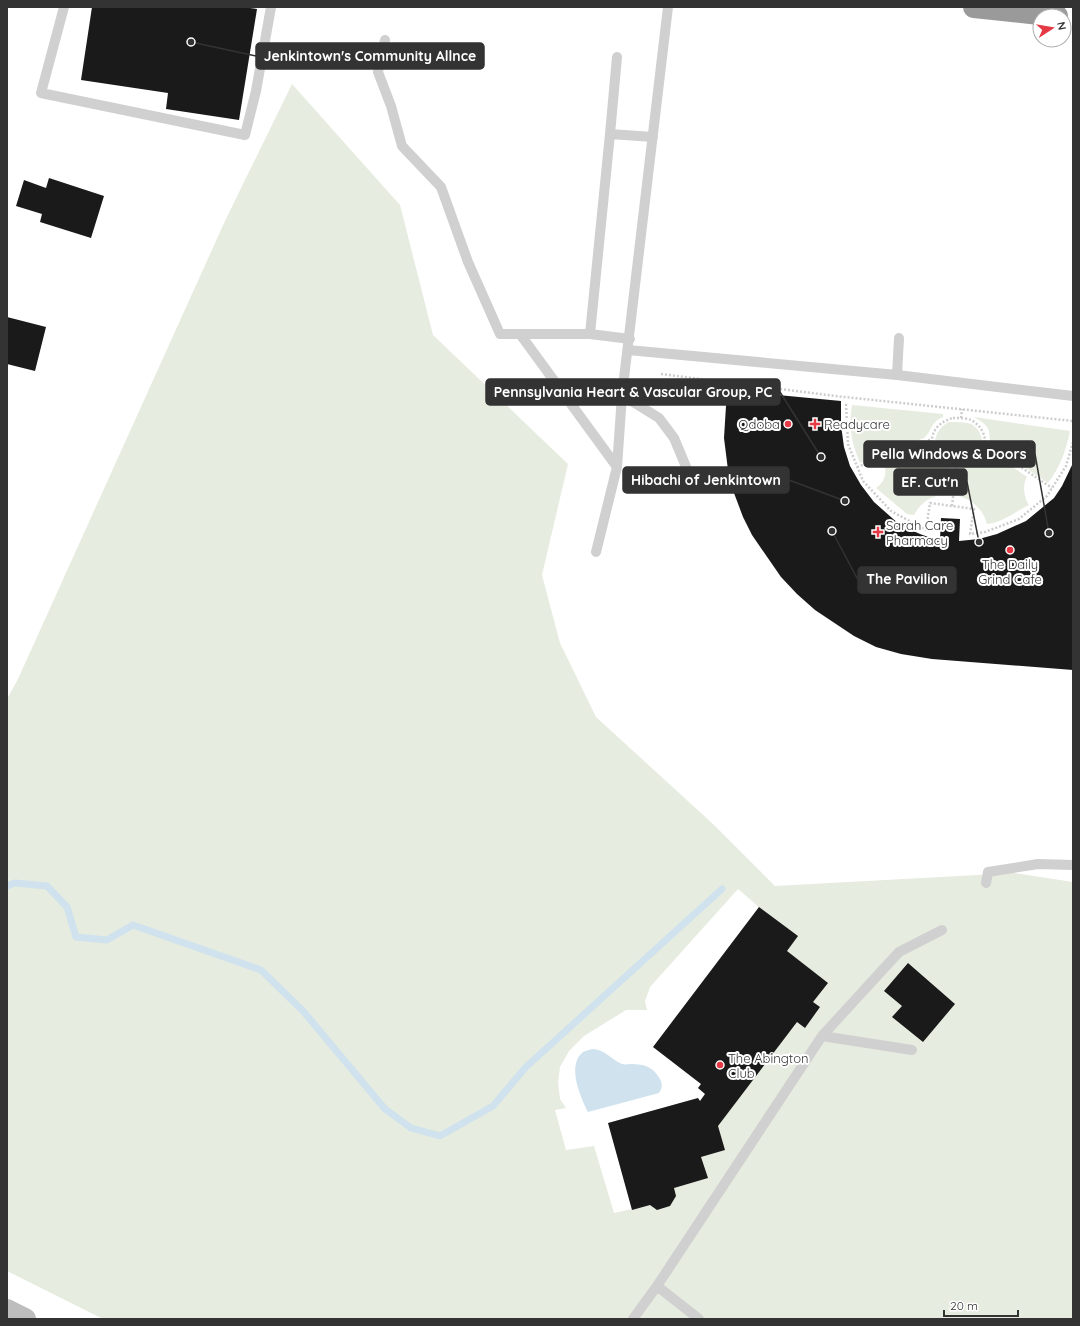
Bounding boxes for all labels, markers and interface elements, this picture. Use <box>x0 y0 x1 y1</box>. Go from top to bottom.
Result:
north arrow <box>1032 8 1072 48</box>
text: N <box>1054 21 1069 31</box>
callout: Jenkintown's Community Allnce <box>256 43 484 69</box>
text: Jenkintown's Community Allnce <box>264 47 476 65</box>
callout: Pennsylvania Heart & Vascular Group, PC <box>486 379 780 405</box>
text: Pennsylvania Heart & Vascular Group, PC <box>494 383 772 401</box>
place label: Qdoba <box>738 416 780 432</box>
place label: Readycare <box>824 416 890 432</box>
marker: Readycare <box>809 418 821 430</box>
marker: Qdoba <box>783 419 793 429</box>
callout: Pella Windows & Doors <box>864 441 1035 467</box>
text: Pella Windows & Doors <box>872 445 1027 463</box>
callout: Hibachi of Jenkintown <box>623 467 789 493</box>
callout: EF. Cut'n <box>894 469 967 495</box>
text: Hibachi of Jenkintown <box>631 471 781 489</box>
text: EF. Cut'n <box>901 473 959 491</box>
place label: Sarah Care Pharmacy <box>886 517 953 548</box>
marker: Sarah Care Pharmacy <box>873 527 883 537</box>
marker: The Daily Grind Cafe <box>1005 545 1015 555</box>
place label: The Daily Grind Cafe <box>978 556 1042 587</box>
callout: The Pavilion <box>858 567 956 593</box>
text: The Pavilion <box>866 570 948 588</box>
place label: The Abington Club <box>728 1050 809 1081</box>
marker: The Abington Club <box>715 1060 725 1070</box>
scale bar <box>944 1292 1018 1318</box>
text: 20 m <box>950 1298 978 1313</box>

